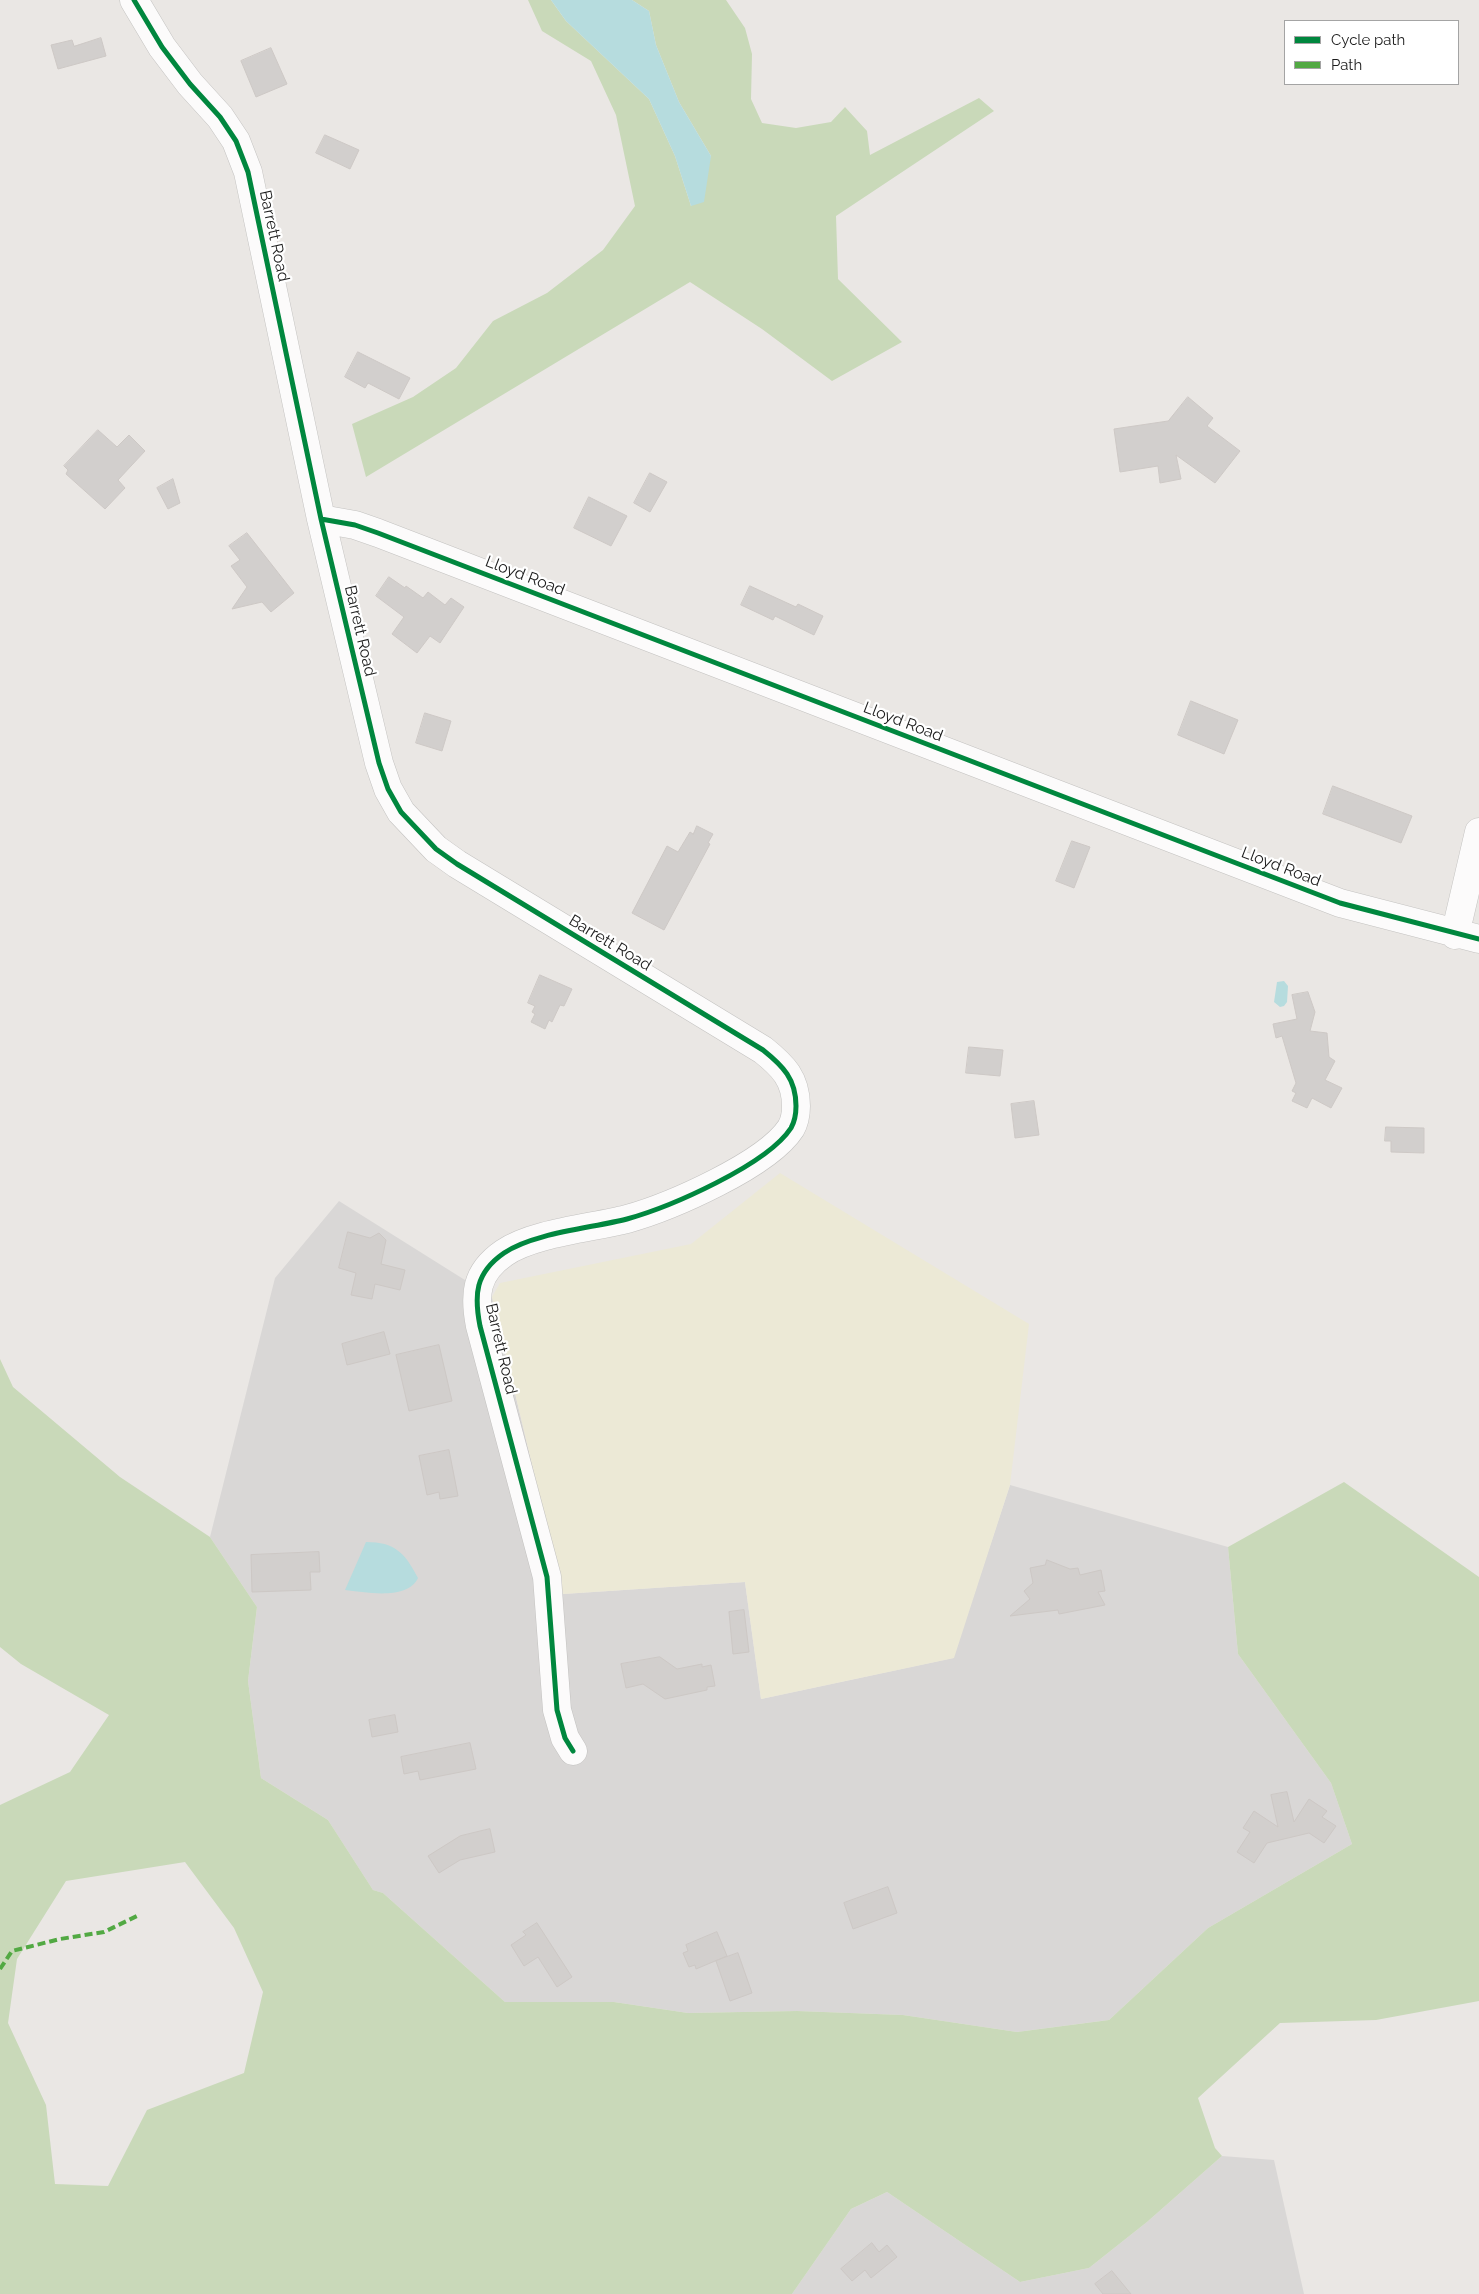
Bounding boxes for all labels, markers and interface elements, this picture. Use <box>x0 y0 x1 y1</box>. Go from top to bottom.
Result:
legend <box>1284 20 1459 85</box>
text: Cycle path <box>1331 31 1405 49</box>
text: Path <box>1331 56 1362 74</box>
street label: Barrett Road <box>255 189 293 283</box>
street label: Lloyd Road <box>482 552 568 600</box>
street label: Barrett Road <box>340 584 380 678</box>
street label: Lloyd Road <box>860 698 946 746</box>
street label: Lloyd Road <box>1238 843 1324 891</box>
street label: Barrett Road <box>565 911 655 975</box>
street label: Barrett Road <box>481 1302 521 1396</box>

